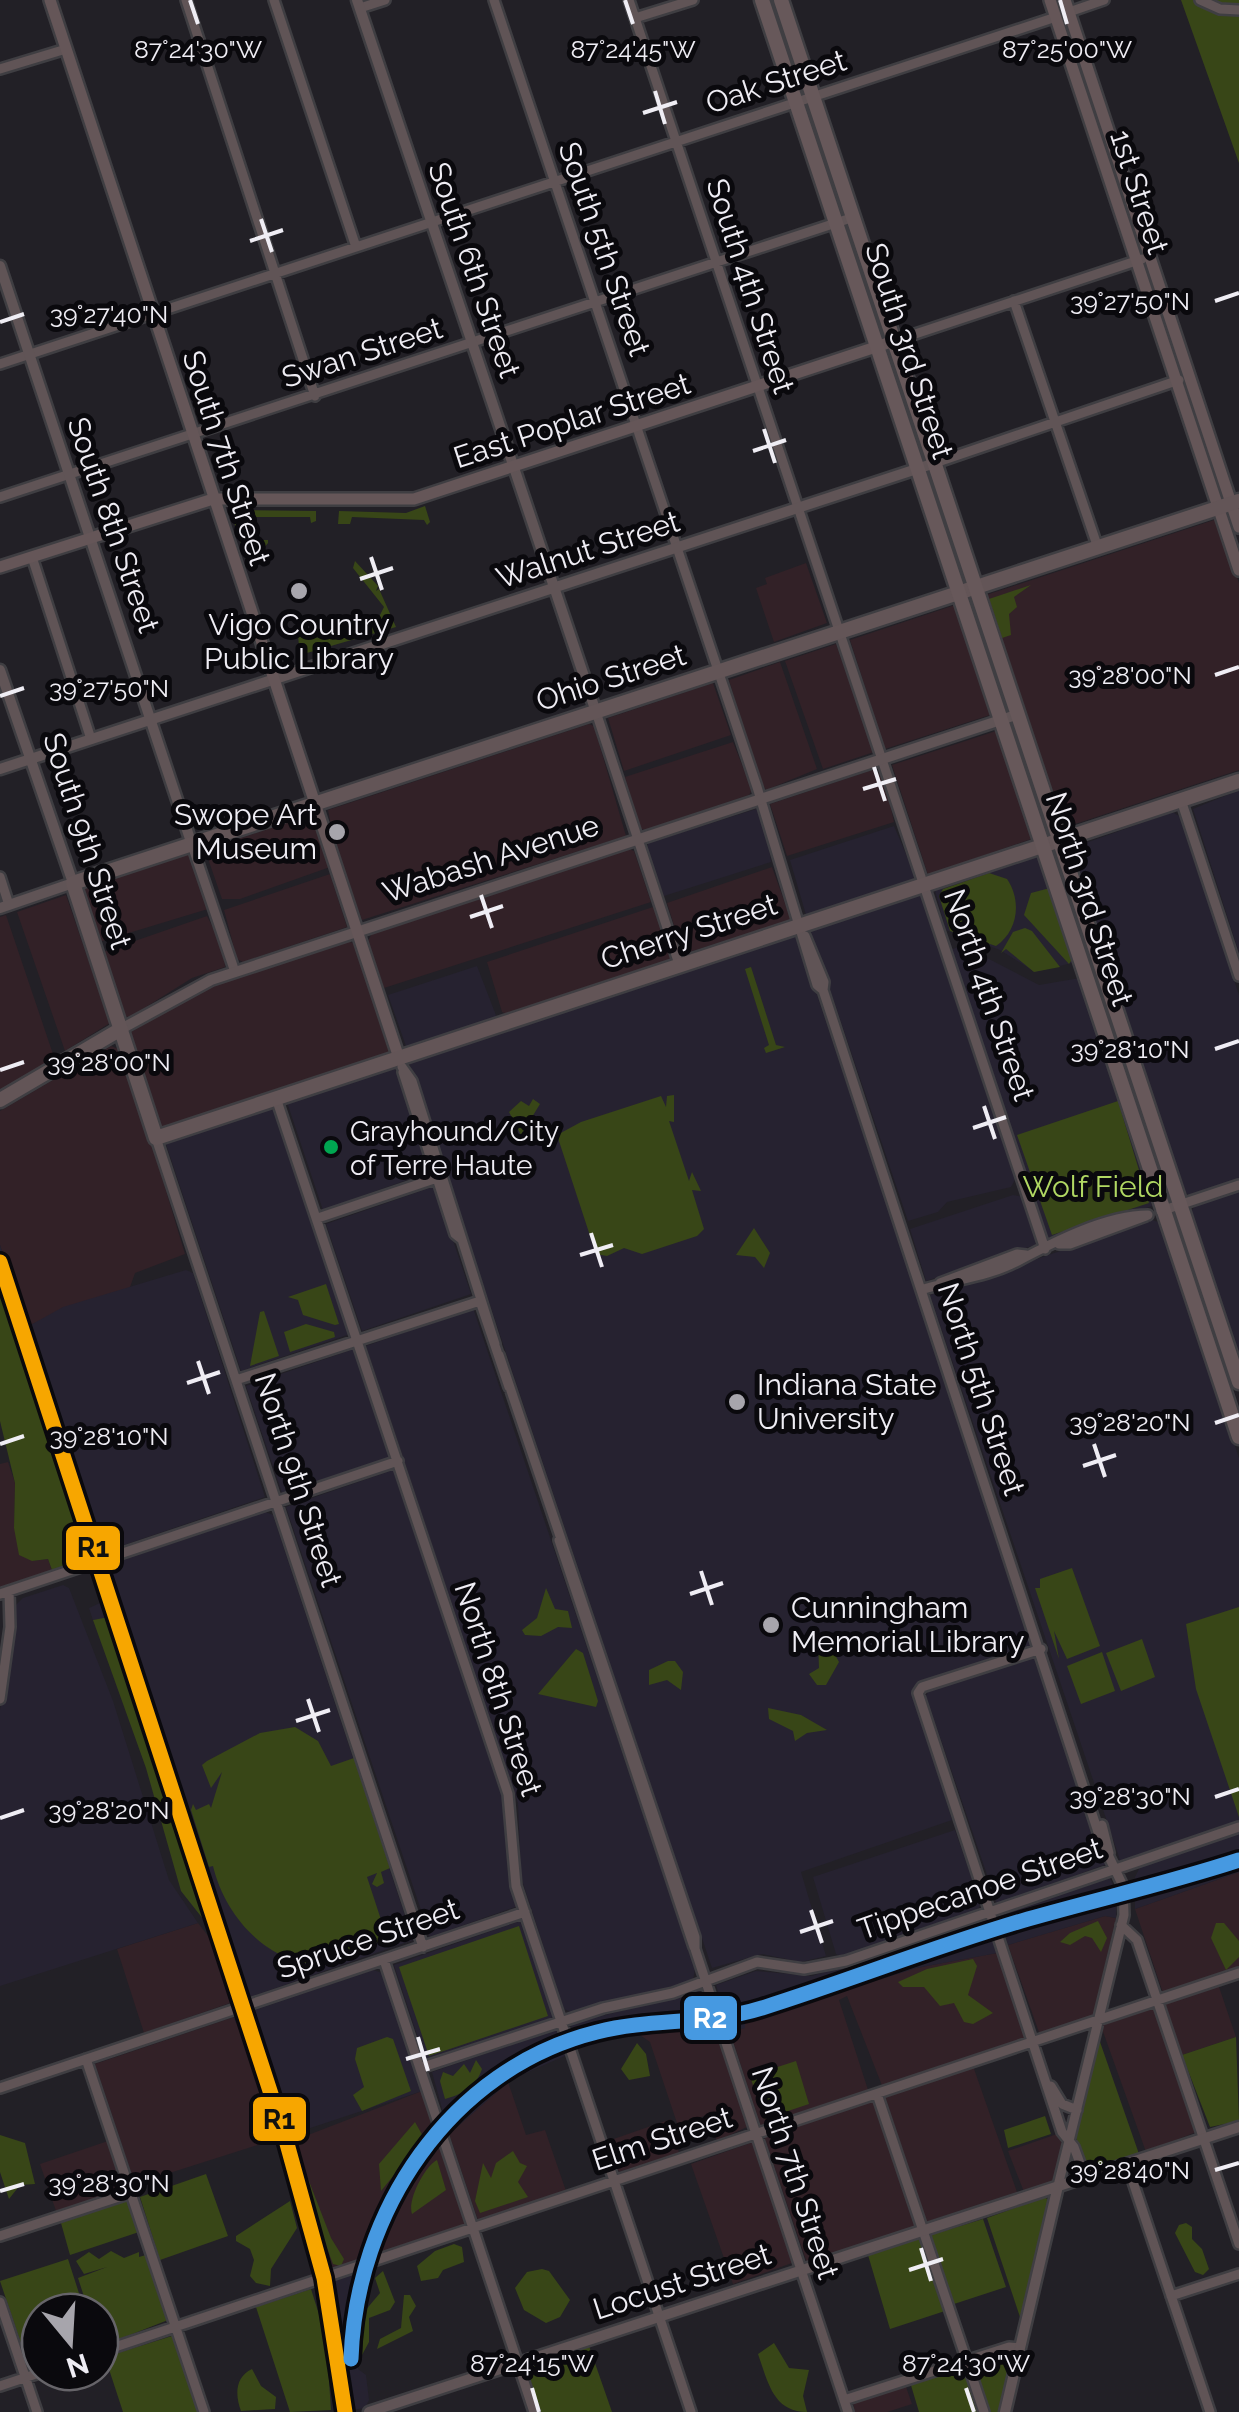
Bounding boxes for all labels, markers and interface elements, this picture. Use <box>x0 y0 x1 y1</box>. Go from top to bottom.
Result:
text: 87°24'30"W <box>134 34 262 64</box>
text: 87°24'45"W <box>570 34 696 64</box>
text: 87°25'00"W <box>1002 34 1132 64</box>
street label: Oak Street <box>701 42 850 121</box>
street label: 1st Street <box>1103 125 1176 258</box>
street label: South 5th Street <box>551 137 657 360</box>
street label: South 6th Street <box>421 158 528 382</box>
street label: South 4th Street <box>699 174 802 398</box>
street label: South 3rd Street <box>858 239 961 463</box>
text: 39°27'50"N <box>1070 286 1190 316</box>
text: 39°27'40"N <box>50 299 168 329</box>
street label: Swan Street <box>277 310 446 395</box>
street label: South 7th Street <box>175 346 278 570</box>
street label: East Poplar Street <box>449 366 695 475</box>
street label: South 8th Street <box>60 413 167 637</box>
street label: Walnut Street <box>492 503 684 596</box>
marker: Vigo Country Public Library <box>288 580 310 602</box>
place label: Vigo Country Public Library <box>204 607 394 676</box>
street label: Ohio Street <box>532 637 690 718</box>
text: 39°28'00"N <box>1068 660 1192 690</box>
text: 39°27'50"N <box>49 673 169 703</box>
street label: South 9th Street <box>36 728 139 953</box>
street label: North 3rd Street <box>1039 788 1140 1010</box>
place label: Swope Art Museum <box>174 797 317 866</box>
street label: Wabash Avenue <box>378 807 603 910</box>
marker: Swope Art Museum <box>326 821 348 843</box>
street label: North 4th Street <box>937 885 1042 1105</box>
street label: Cherry Street <box>596 887 781 976</box>
text: 39°28'10"N <box>1071 1034 1189 1064</box>
text: 39°28'00"N <box>47 1047 171 1077</box>
place label: Grayhound/City of Terre Haute <box>350 1115 559 1182</box>
marker: Grayhound/City of Terre Haute <box>321 1137 341 1157</box>
park label: Wolf Field <box>1023 1169 1163 1204</box>
street label: North 5th Street <box>931 1278 1032 1499</box>
place label: Indiana State University <box>757 1367 937 1436</box>
street label: North 9th Street <box>247 1369 349 1591</box>
marker: Indiana State University <box>726 1391 748 1413</box>
text: 39°28'20"N <box>1069 1407 1191 1437</box>
text: 39°28'10"N <box>50 1421 168 1451</box>
line badge: R1 <box>64 1524 122 1572</box>
text: R1 <box>77 1531 109 1564</box>
street label: North 8th Street <box>447 1578 550 1800</box>
place label: Cunningham Memorial Library <box>791 1590 1025 1659</box>
marker: Cunningham Memorial Library <box>760 1614 782 1636</box>
text: 39°28'30"N <box>1069 1781 1191 1811</box>
text: 39°28'20"N <box>48 1795 170 1825</box>
street label: Tippecanoe Street <box>853 1830 1107 1947</box>
street label: Spruce Street <box>272 1891 463 1986</box>
line badge: R2 <box>682 1994 739 2042</box>
text: R2 <box>693 2002 727 2035</box>
street label: North 7th Street <box>745 2062 846 2283</box>
line badge: R1 <box>251 2095 308 2143</box>
street label: Elm Street <box>588 2100 736 2178</box>
text: R1 <box>263 2103 295 2136</box>
text: 39°28'40"N <box>1070 2155 1190 2185</box>
text: 39°28'30"N <box>48 2168 170 2198</box>
street label: Locust Street <box>589 2236 775 2327</box>
north arrow <box>20 2292 120 2392</box>
text: N <box>62 2346 93 2384</box>
text: 87°24'15"W <box>470 2348 594 2378</box>
text: 87°24'30"W <box>902 2348 1030 2378</box>

